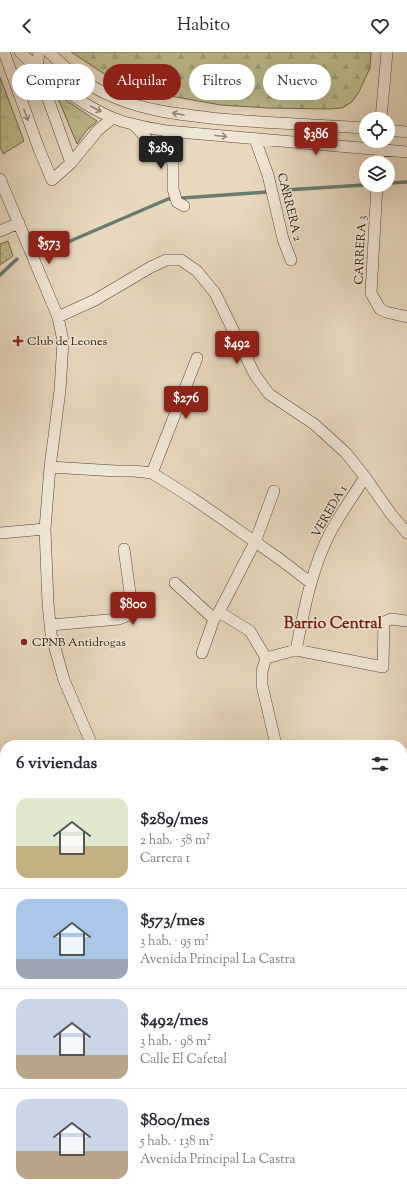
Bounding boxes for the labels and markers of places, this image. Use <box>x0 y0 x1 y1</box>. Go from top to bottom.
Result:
pin: $386 <box>292 122 340 156</box>
pin: $289 <box>137 136 185 170</box>
pin: $573 <box>25 231 73 265</box>
pin: $492 <box>213 331 261 365</box>
place label: Club de Leones <box>27 333 108 351</box>
marker: Club de Leones <box>12 335 24 347</box>
pin: $276 <box>162 386 210 420</box>
pin: $800 <box>109 592 157 626</box>
place label: CPNB Antidrogas <box>32 634 126 652</box>
marker: CPNB Antidrogas <box>19 637 29 647</box>

